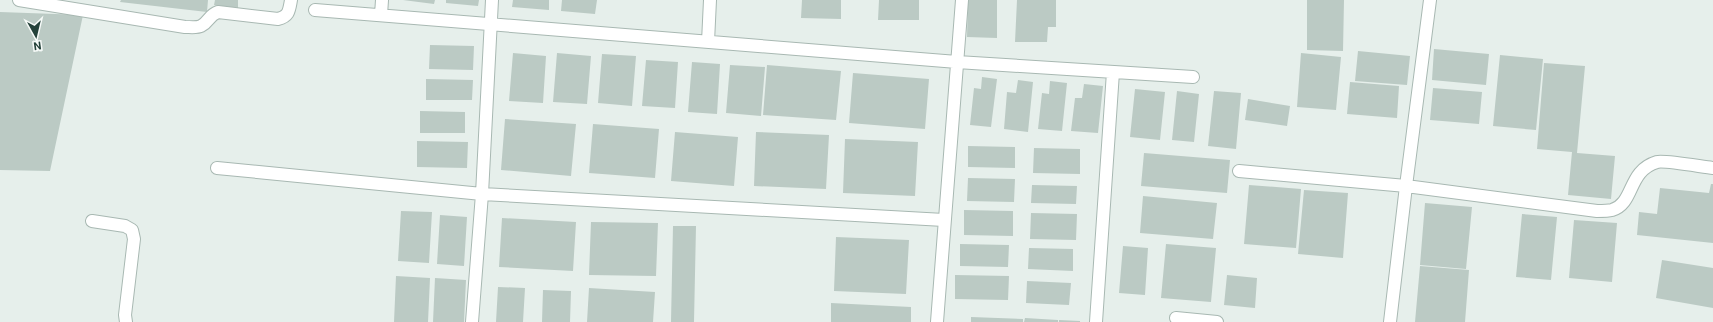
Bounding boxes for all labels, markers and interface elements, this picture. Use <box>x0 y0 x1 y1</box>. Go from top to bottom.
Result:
north arrow <box>16 16 56 56</box>
text: N <box>32 38 42 52</box>

